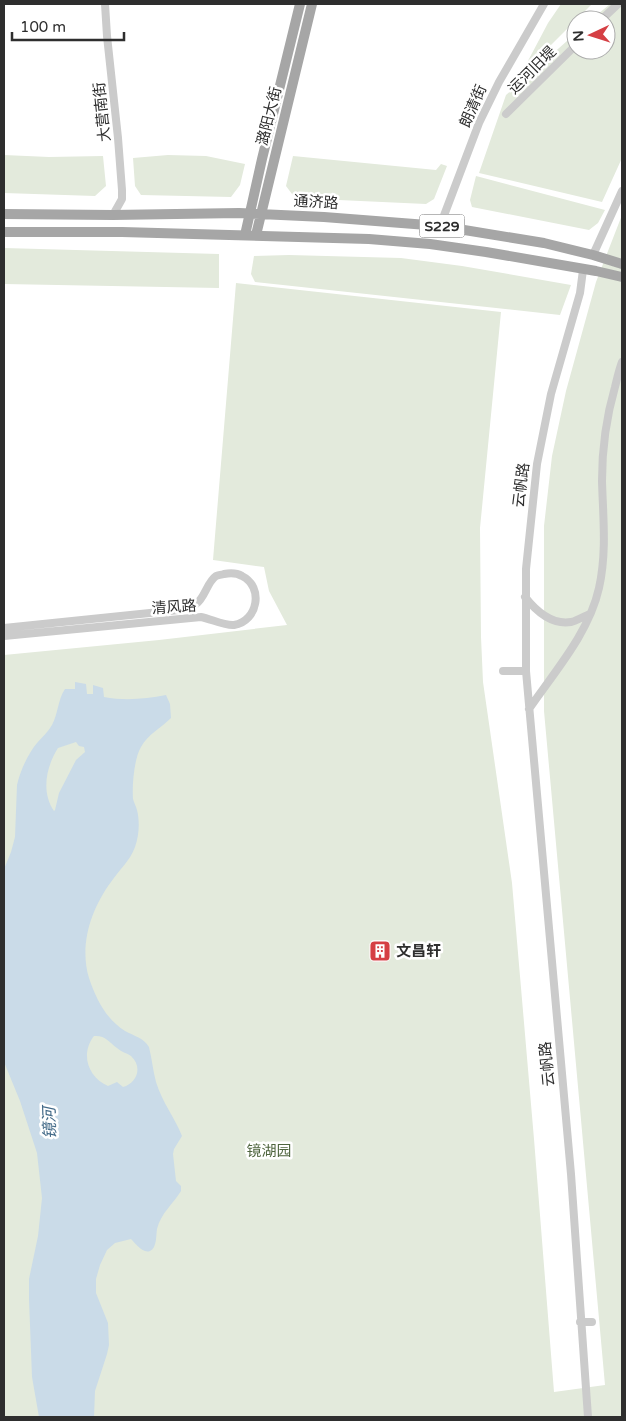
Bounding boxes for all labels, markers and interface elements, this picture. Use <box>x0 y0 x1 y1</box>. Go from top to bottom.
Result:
scale bar <box>12 10 125 42</box>
north arrow <box>566 10 616 60</box>
text: 100 m <box>20 18 66 36</box>
text: N <box>570 30 587 42</box>
street label: 运河旧堤 <box>504 42 560 98</box>
street label: 大营南街 <box>90 81 114 143</box>
street label: 朗清街 <box>456 82 490 130</box>
street label: 潞阳大街 <box>253 85 285 147</box>
street label: 通济路 <box>293 192 339 212</box>
road number: S229 <box>420 215 464 238</box>
street label: 云帆路 <box>509 462 533 508</box>
street label: 清风路 <box>151 596 197 618</box>
building icon: 文昌轩 <box>368 939 392 963</box>
place label: 文昌轩 <box>396 942 441 960</box>
street label: 云帆路 <box>536 1041 558 1087</box>
water label: 镜河 <box>39 1104 61 1139</box>
park label: 镜湖园 <box>246 1142 292 1160</box>

